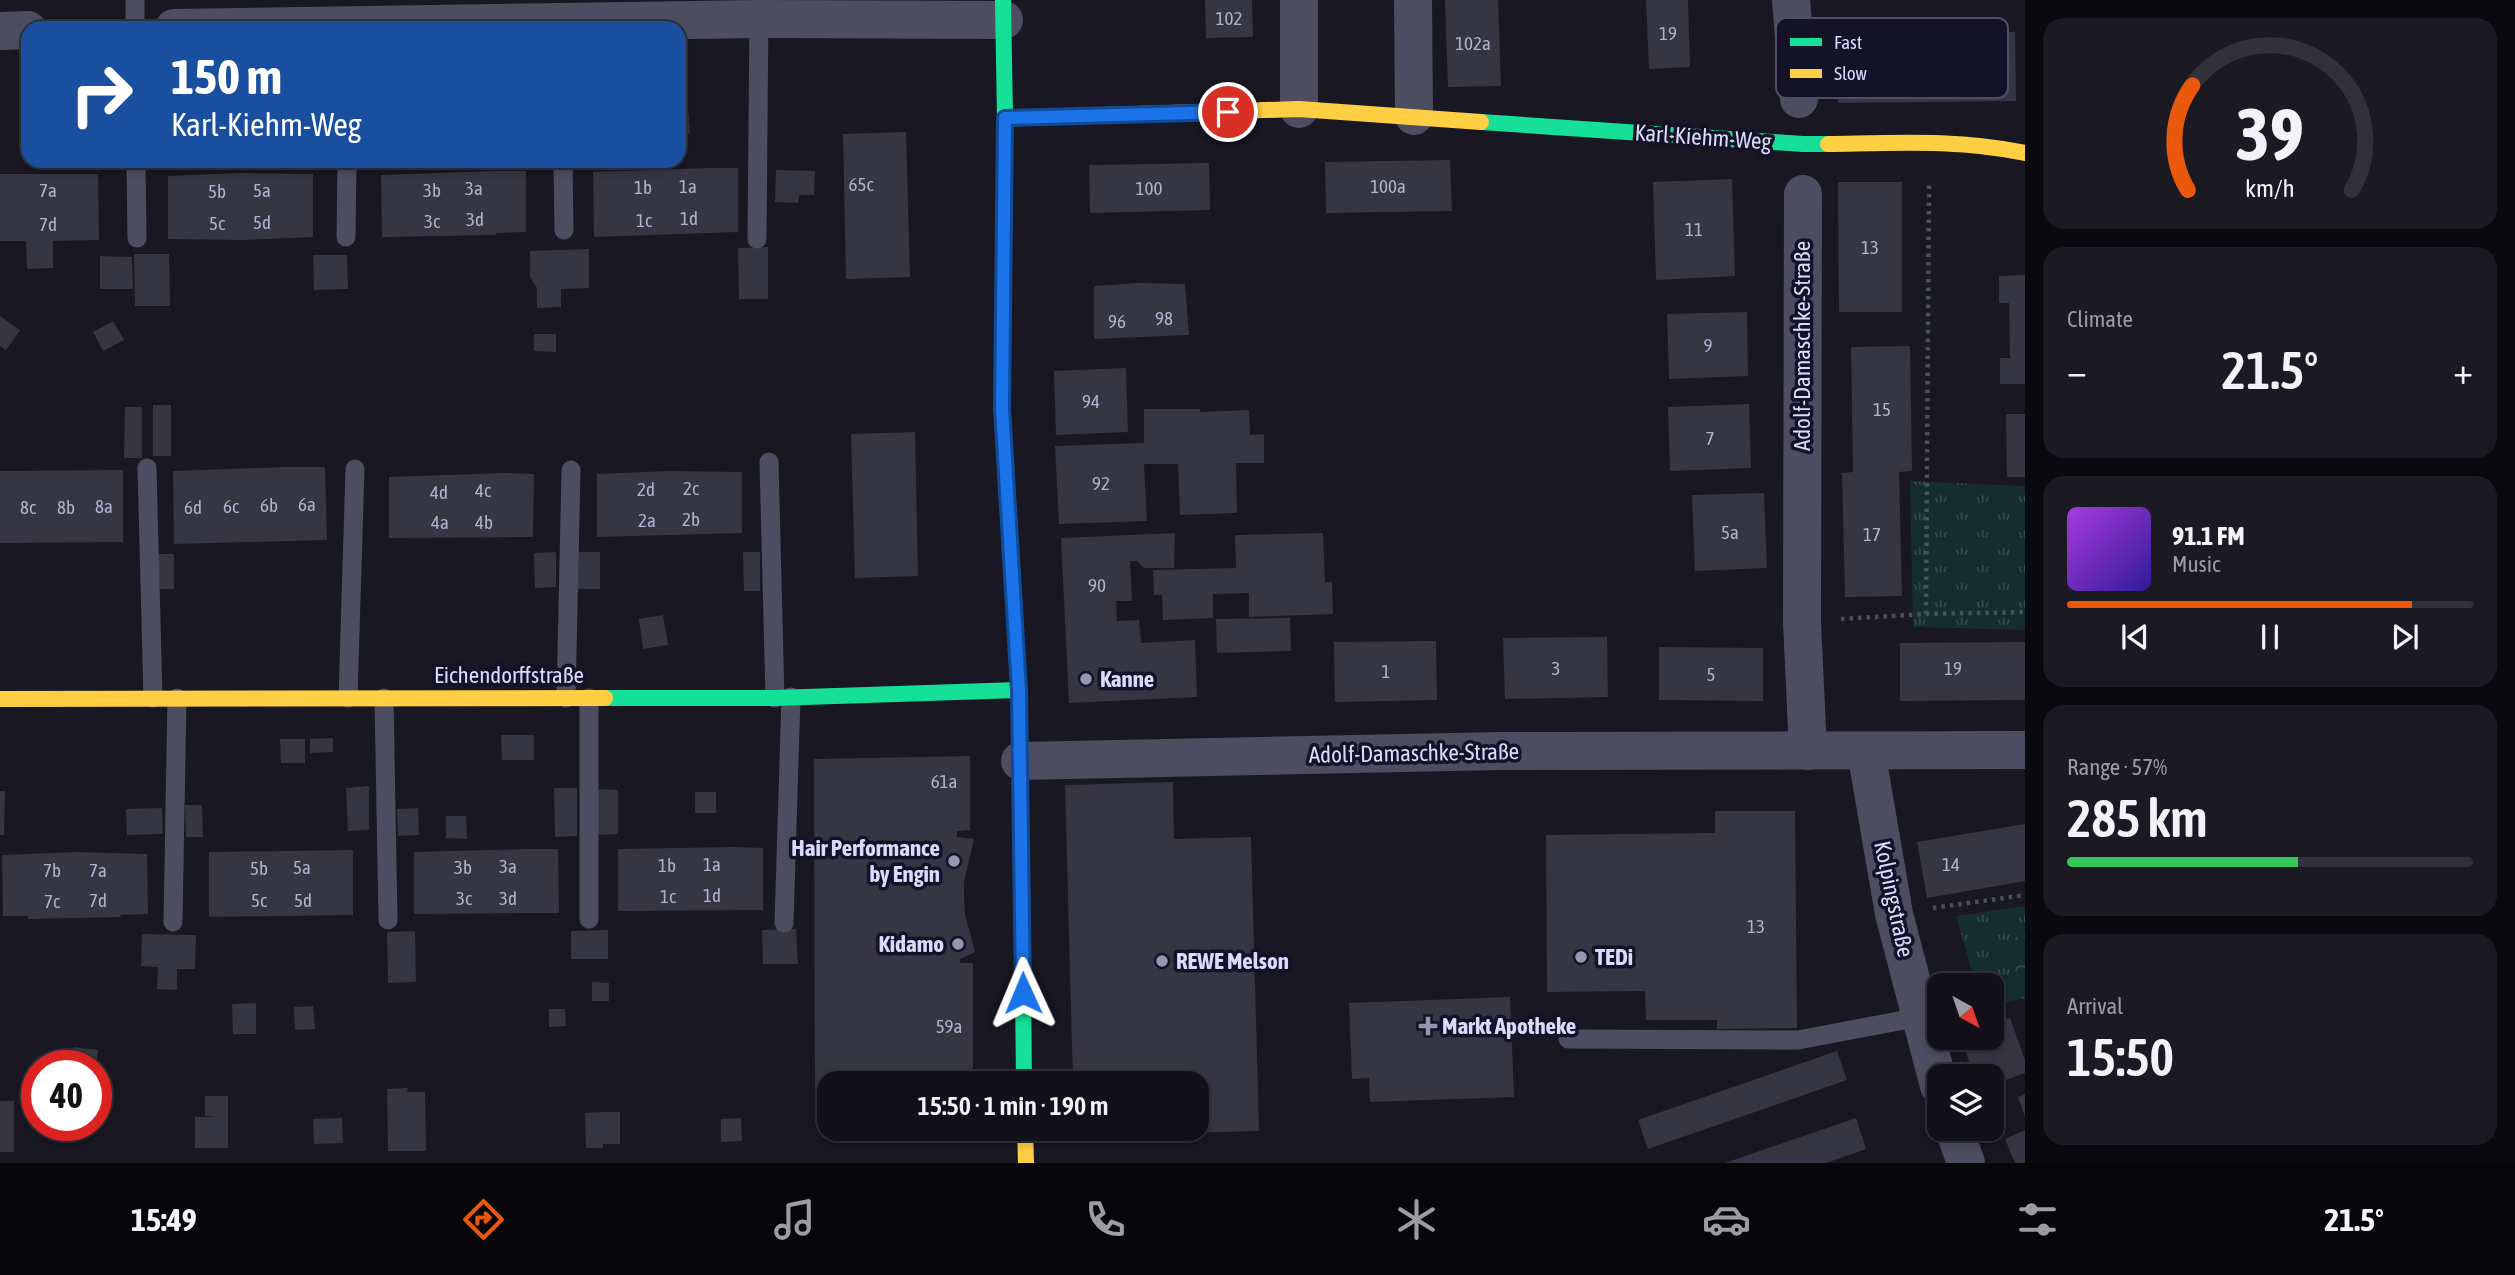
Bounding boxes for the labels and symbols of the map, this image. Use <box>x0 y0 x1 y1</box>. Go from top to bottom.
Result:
house number: 102 <box>1216 7 1242 29</box>
legend <box>1776 18 2008 98</box>
house number: 19 <box>1659 22 1677 44</box>
text: Fast <box>1834 31 1862 53</box>
house number: 102a <box>1455 32 1491 54</box>
text: Slow <box>1834 62 1868 84</box>
pin <box>1198 82 1258 142</box>
street label: Karl-Kiehm-Weg <box>1634 119 1772 155</box>
house number: 65c <box>849 173 874 195</box>
house number: 1a <box>679 175 697 197</box>
house number: 100a <box>1370 175 1406 197</box>
house number: 1b <box>634 176 652 198</box>
house number: 3a <box>465 177 483 199</box>
house number: 100 <box>1136 177 1162 199</box>
house number: 7a <box>39 179 57 201</box>
house number: 5a <box>253 179 271 201</box>
house number: 3b <box>423 179 441 201</box>
house number: 5b <box>208 180 226 202</box>
house number: 1d <box>680 207 698 229</box>
house number: 3d <box>466 208 484 230</box>
house number: 1c <box>636 209 653 231</box>
house number: 3c <box>424 210 441 232</box>
house number: 5d <box>253 211 271 233</box>
house number: 5c <box>209 212 226 234</box>
house number: 7d <box>39 213 57 235</box>
house number: 11 <box>1685 218 1703 240</box>
house number: 13 <box>1861 236 1879 258</box>
street label: Adolf-Damaschke-Straße <box>1789 241 1815 451</box>
house number: 98 <box>1155 307 1173 329</box>
house number: 96 <box>1108 310 1126 332</box>
house number: 9 <box>1704 334 1713 356</box>
house number: 94 <box>1082 390 1100 412</box>
house number: 15 <box>1873 398 1891 420</box>
house number: 7 <box>1706 427 1714 449</box>
house number: 92 <box>1092 472 1110 494</box>
house number: 2c <box>683 477 700 499</box>
house number: 2d <box>637 478 655 500</box>
house number: 4c <box>475 479 492 501</box>
house number: 4d <box>430 481 448 503</box>
house number: 6a <box>298 493 316 515</box>
house number: 6b <box>260 494 278 516</box>
house number: 8a <box>95 495 113 517</box>
house number: 6c <box>223 495 240 517</box>
house number: 8c <box>20 496 37 518</box>
house number: 8b <box>57 496 75 518</box>
house number: 6d <box>184 496 202 518</box>
house number: 2b <box>682 508 700 530</box>
house number: 2a <box>638 509 656 531</box>
house number: 4a <box>431 511 449 533</box>
house number: 4b <box>475 511 493 533</box>
house number: 5a <box>1721 521 1739 543</box>
house number: 17 <box>1863 523 1881 545</box>
house number: 90 <box>1088 574 1106 596</box>
house number: 3 <box>1552 657 1560 679</box>
house number: 19 <box>1944 657 1962 679</box>
house number: 1 <box>1382 660 1390 682</box>
street label: Eichendorffstraße <box>434 662 584 688</box>
house number: 5 <box>1707 663 1715 685</box>
place label: Kanne <box>1100 666 1154 692</box>
marker: Kanne <box>1078 671 1094 687</box>
street label: Adolf-Damaschke-Straße <box>1309 738 1519 768</box>
house number: 61a <box>931 770 957 792</box>
place label: Hair Performance by Engin <box>791 835 940 887</box>
street label: Kolpingstraße <box>1869 839 1919 959</box>
house number: 1a <box>703 853 721 875</box>
marker: Hair Performance by Engin <box>946 853 962 869</box>
house number: 14 <box>1942 853 1960 875</box>
house number: 1b <box>658 854 676 876</box>
house number: 3a <box>499 855 517 877</box>
house number: 5a <box>293 856 311 878</box>
house number: 3b <box>454 856 472 878</box>
house number: 5b <box>250 857 268 879</box>
house number: 7b <box>43 859 61 881</box>
house number: 7a <box>89 859 107 881</box>
house number: 1d <box>703 884 721 906</box>
house number: 1c <box>660 885 677 907</box>
house number: 3c <box>456 887 473 909</box>
house number: 3d <box>499 887 517 909</box>
house number: 7d <box>89 889 107 911</box>
house number: 5c <box>251 889 268 911</box>
house number: 5d <box>294 889 312 911</box>
house number: 7c <box>44 890 61 912</box>
house number: 13 <box>1747 915 1765 937</box>
place label: Kidamo <box>878 931 944 957</box>
marker: Kidamo <box>950 936 966 952</box>
place label: TEDi <box>1595 944 1633 970</box>
place label: REWE Melson <box>1176 948 1289 974</box>
marker: TEDi <box>1573 949 1589 965</box>
marker: REWE Melson <box>1154 953 1170 969</box>
position arrow <box>986 956 1060 1030</box>
north arrow <box>1927 973 2004 1050</box>
place label: Markt Apotheke <box>1442 1013 1576 1039</box>
house number: 59a <box>936 1015 962 1037</box>
marker: Markt Apotheke <box>1420 1018 1436 1034</box>
speed limit sign: 40 <box>21 1050 112 1141</box>

